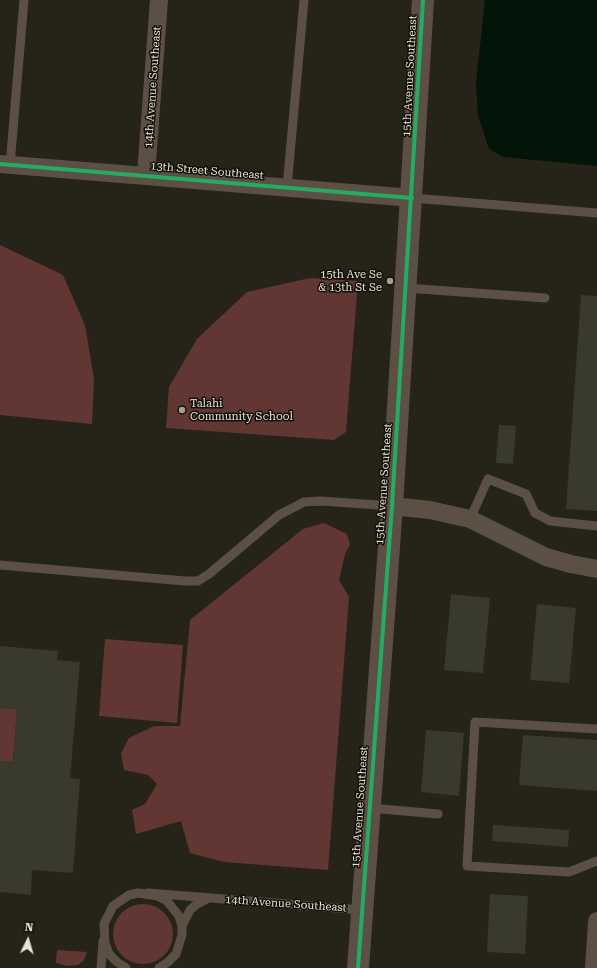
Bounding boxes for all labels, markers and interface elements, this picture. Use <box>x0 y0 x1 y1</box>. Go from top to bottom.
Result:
street label: 15th Avenue Southeast <box>400 15 420 137</box>
street label: 14th Avenue Southeast <box>142 26 164 148</box>
street label: 13th Street Southeast <box>150 159 264 183</box>
place label: 15th Ave Se & 13th St Se <box>318 268 382 294</box>
marker: 15th Ave Se & 13th St Se <box>385 276 395 286</box>
place label: Talahi Community School <box>190 397 293 423</box>
marker: Talahi Community School <box>177 405 187 415</box>
street label: 15th Avenue Southeast <box>373 423 395 545</box>
street label: 15th Avenue Southeast <box>349 746 371 868</box>
street label: 14th Avenue Southeast <box>225 893 347 915</box>
north arrow <box>8 920 48 960</box>
text: N <box>24 921 34 934</box>

